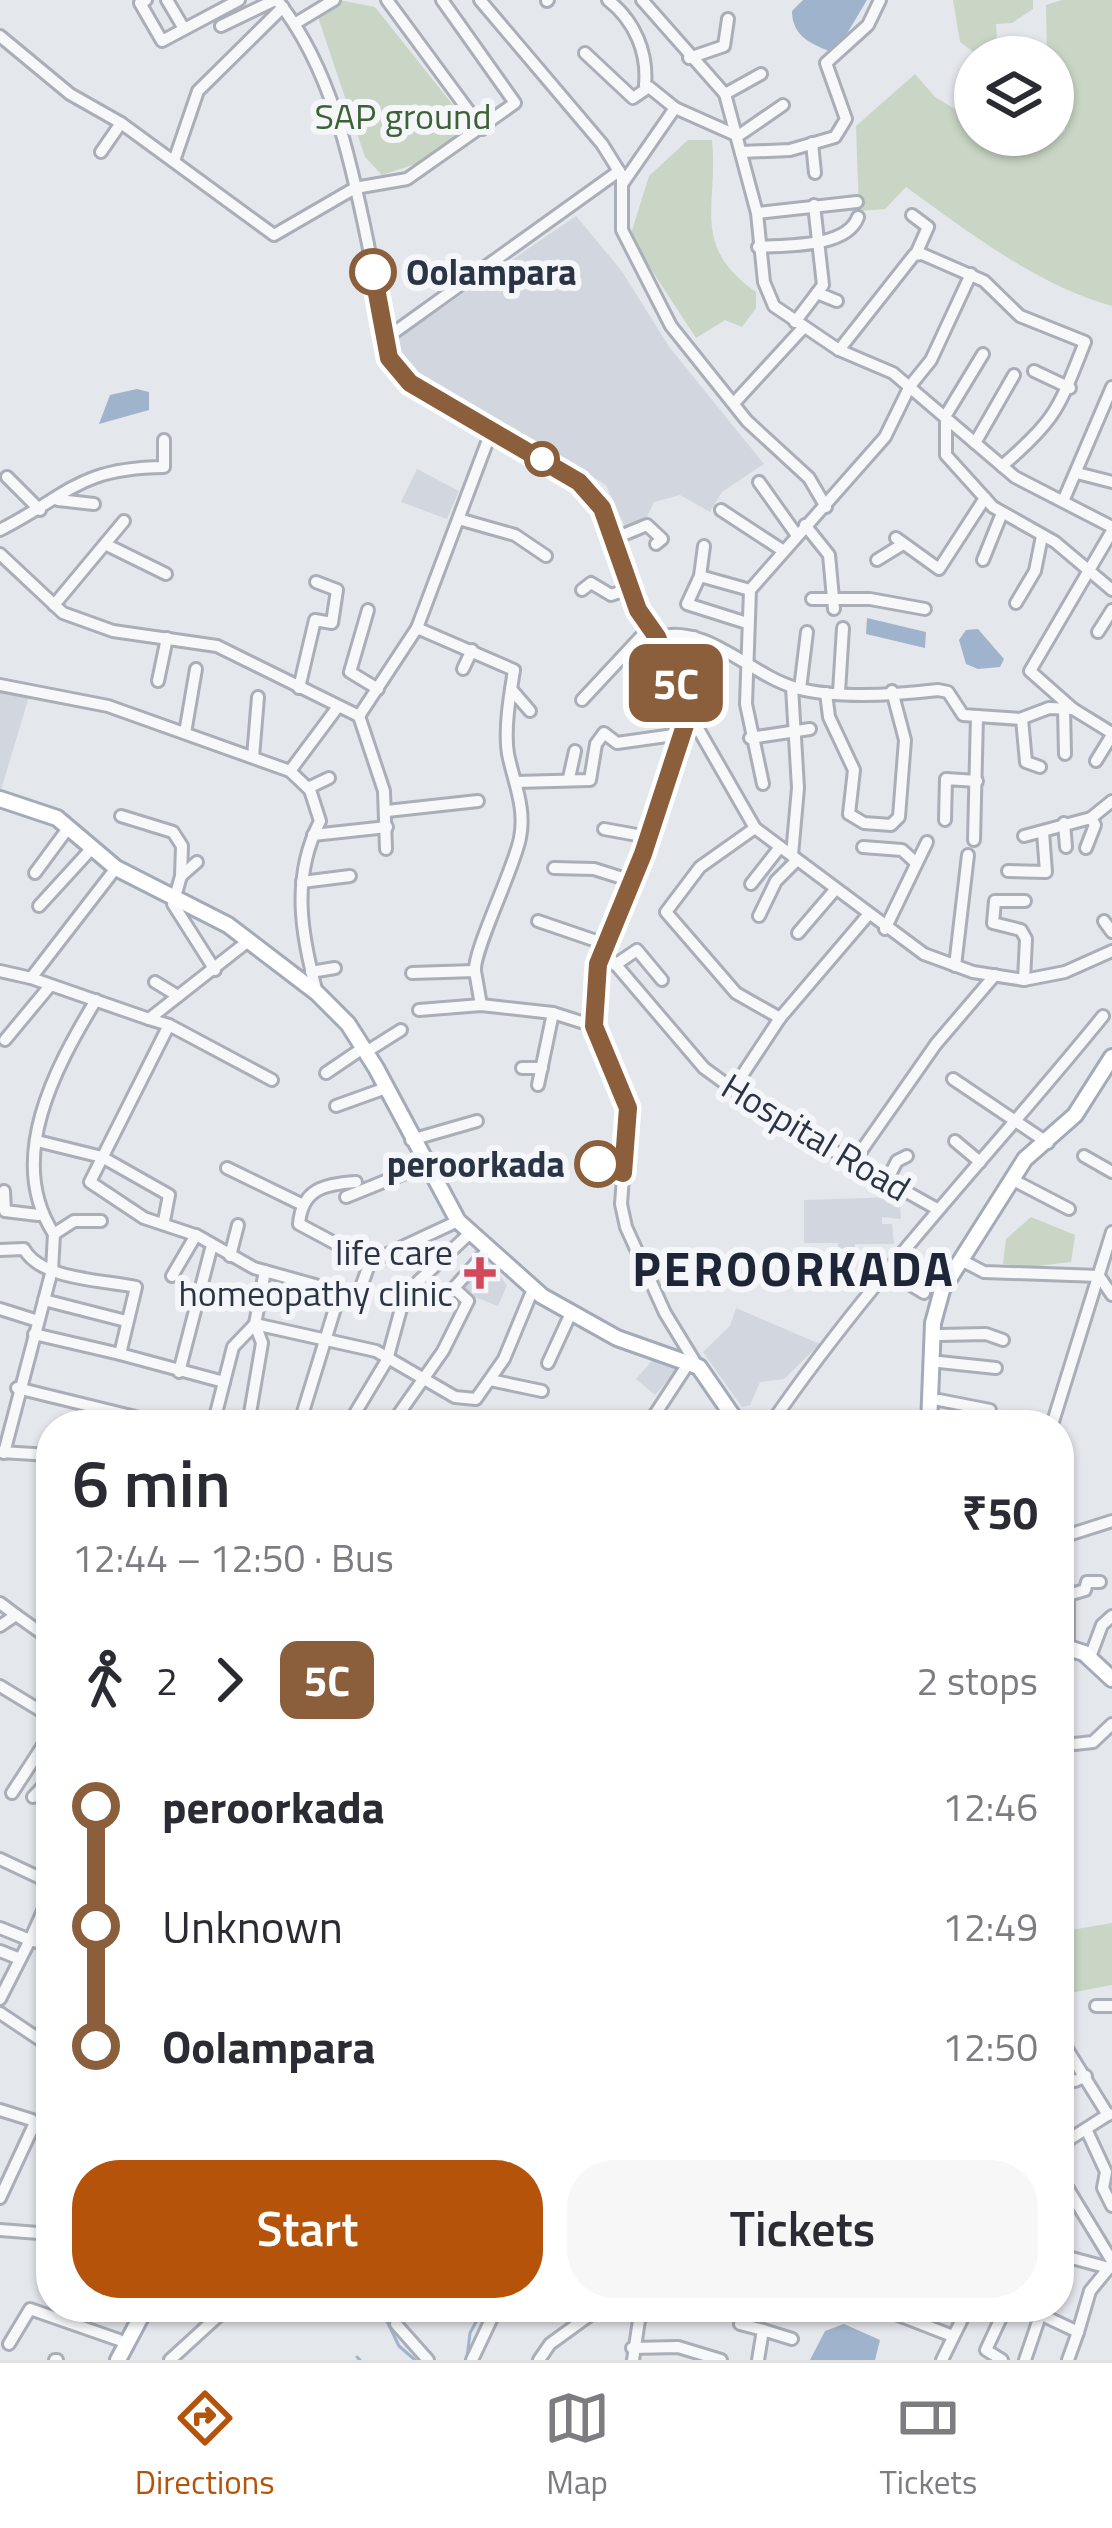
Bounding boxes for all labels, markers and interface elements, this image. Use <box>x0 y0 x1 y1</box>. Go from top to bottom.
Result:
map controls <box>954 36 1074 156</box>
button: layers <box>954 36 1074 156</box>
park label: SAP ground <box>315 88 491 143</box>
place label: Oolampara <box>406 244 577 299</box>
marker: Oolampara <box>351 250 395 294</box>
unlabelled marker <box>526 443 558 475</box>
line badge: 5C <box>622 644 730 722</box>
text: 5C <box>653 651 699 715</box>
street label: Hospital Road <box>711 1059 921 1215</box>
place label: peroorkada <box>387 1136 565 1191</box>
marker: peroorkada <box>576 1142 620 1186</box>
place label: life care homeopathy clinic <box>178 1224 453 1320</box>
district label: PEROORKADA <box>632 1232 956 1305</box>
marker: life care homeopathy clinic <box>464 1257 496 1289</box>
text: 6 min <box>72 1432 231 1533</box>
text: ₹50 <box>962 1478 1038 1546</box>
text: 12:44 – 12:50 · Bus <box>72 1528 394 1587</box>
icon: walk <box>72 1647 138 1713</box>
icon: forward <box>196 1647 262 1713</box>
text: 5C <box>304 1648 350 1712</box>
text: 2 <box>156 1651 178 1710</box>
text: 2 stops <box>916 1651 1038 1710</box>
text: peroorkada <box>162 1772 385 1840</box>
text: 12:46 <box>942 1777 1038 1836</box>
text: Unknown <box>162 1892 343 1960</box>
text: 12:49 <box>942 1897 1038 1956</box>
text: Oolampara <box>162 2012 375 2080</box>
text: 12:50 <box>942 2017 1038 2076</box>
button: Start <box>72 2160 543 2298</box>
button: Tickets <box>567 2160 1038 2298</box>
tab: Directions <box>135 2385 275 2507</box>
tab: Map <box>544 2385 610 2507</box>
tab: Tickets <box>879 2385 977 2507</box>

